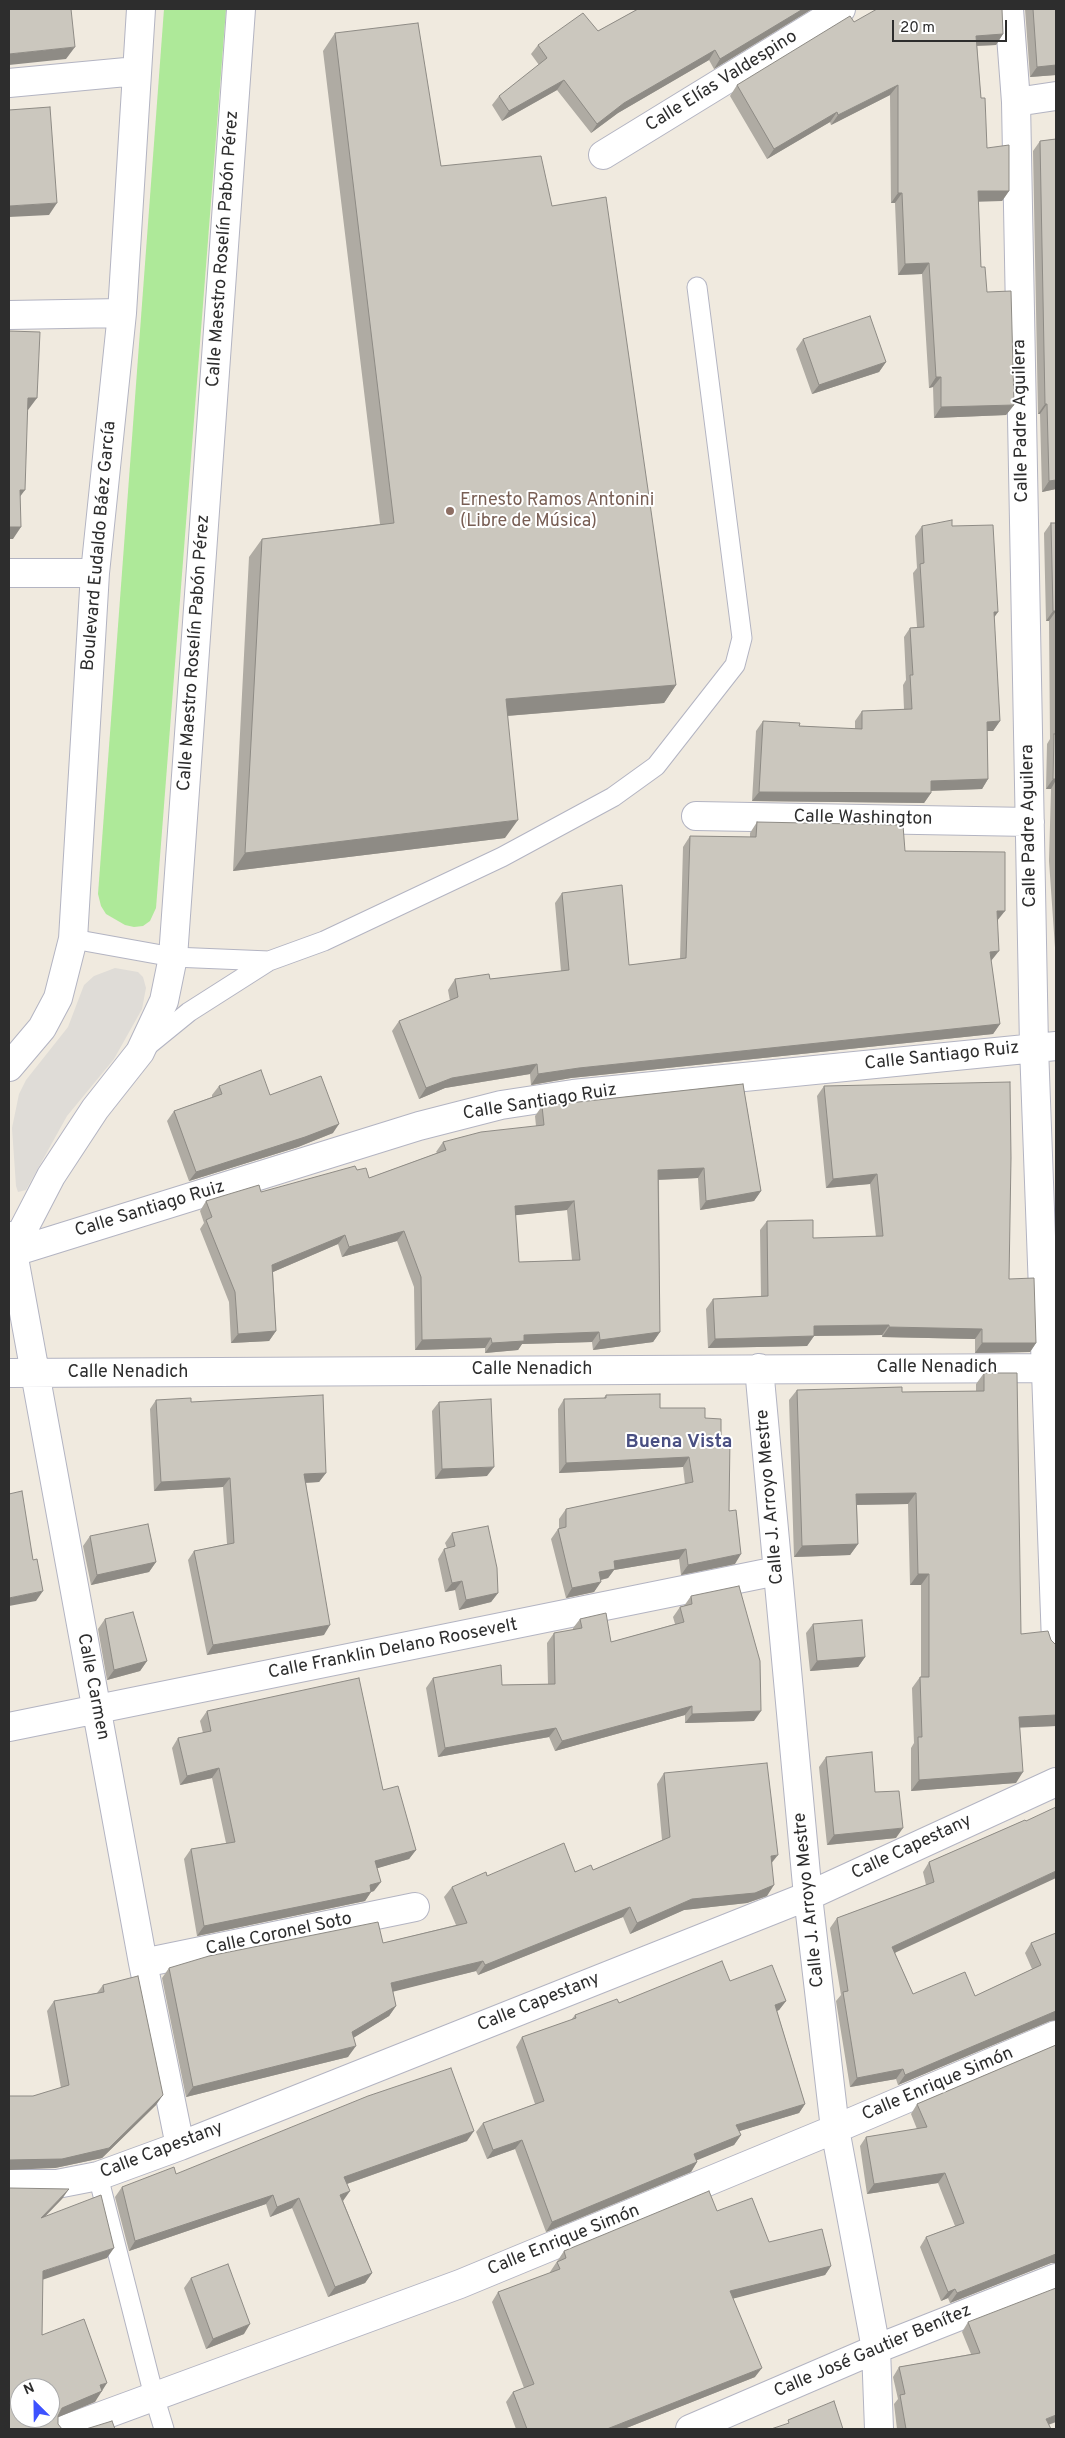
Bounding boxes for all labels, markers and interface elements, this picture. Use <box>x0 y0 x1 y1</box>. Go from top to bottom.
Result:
scale bar <box>895 10 1010 42</box>
text: 20 m <box>900 19 935 38</box>
street label: Calle Elías Valdespino <box>642 27 802 137</box>
street label: Calle Maestro Roselín Pabón Pérez <box>204 110 244 388</box>
street label: Calle Padre Aguilera <box>1010 339 1034 503</box>
street label: Boulevard Eudaldo Báez García <box>78 420 122 672</box>
place label: Ernesto Ramos Antonini (Libre de Música) <box>460 490 654 532</box>
marker: Ernesto Ramos Antonini (Libre de Música) <box>444 505 456 517</box>
street label: Calle Maestro Roselín Pabón Pérez <box>175 514 215 792</box>
street label: Calle Padre Aguilera <box>1018 744 1042 908</box>
street label: Calle Washington <box>793 807 933 831</box>
street label: Calle Santiago Ruiz <box>864 1038 1020 1076</box>
street label: Calle Santiago Ruiz <box>462 1080 618 1126</box>
street label: Calle Santiago Ruiz <box>73 1177 227 1243</box>
street label: Calle Nenadich <box>877 1357 997 1379</box>
street label: Calle Nenadich <box>472 1359 592 1381</box>
street label: Calle Nenadich <box>68 1362 188 1384</box>
street label: Calle J. Arroyo Mestre <box>753 1408 789 1586</box>
district label: Buena Vista <box>626 1432 732 1454</box>
street label: Calle Franklin Delano Roosevelt <box>267 1615 519 1685</box>
street label: Calle Carmen <box>71 1632 113 1742</box>
street label: Calle J. Arroyo Mestre <box>790 1811 830 1989</box>
street label: Calle Capestany <box>849 1811 975 1885</box>
street label: Calle Coronel Soto <box>204 1909 354 1961</box>
street label: Calle Capestany <box>475 1969 603 2037</box>
street label: Calle Enrique Simón <box>859 2043 1017 2127</box>
street label: Calle Capestany <box>97 2118 227 2184</box>
street label: Calle Enrique Simón <box>485 2201 643 2281</box>
street label: Calle José Gautier Benítez <box>771 2301 975 2403</box>
north arrow <box>10 2378 60 2428</box>
text: N <box>21 2380 37 2399</box>

